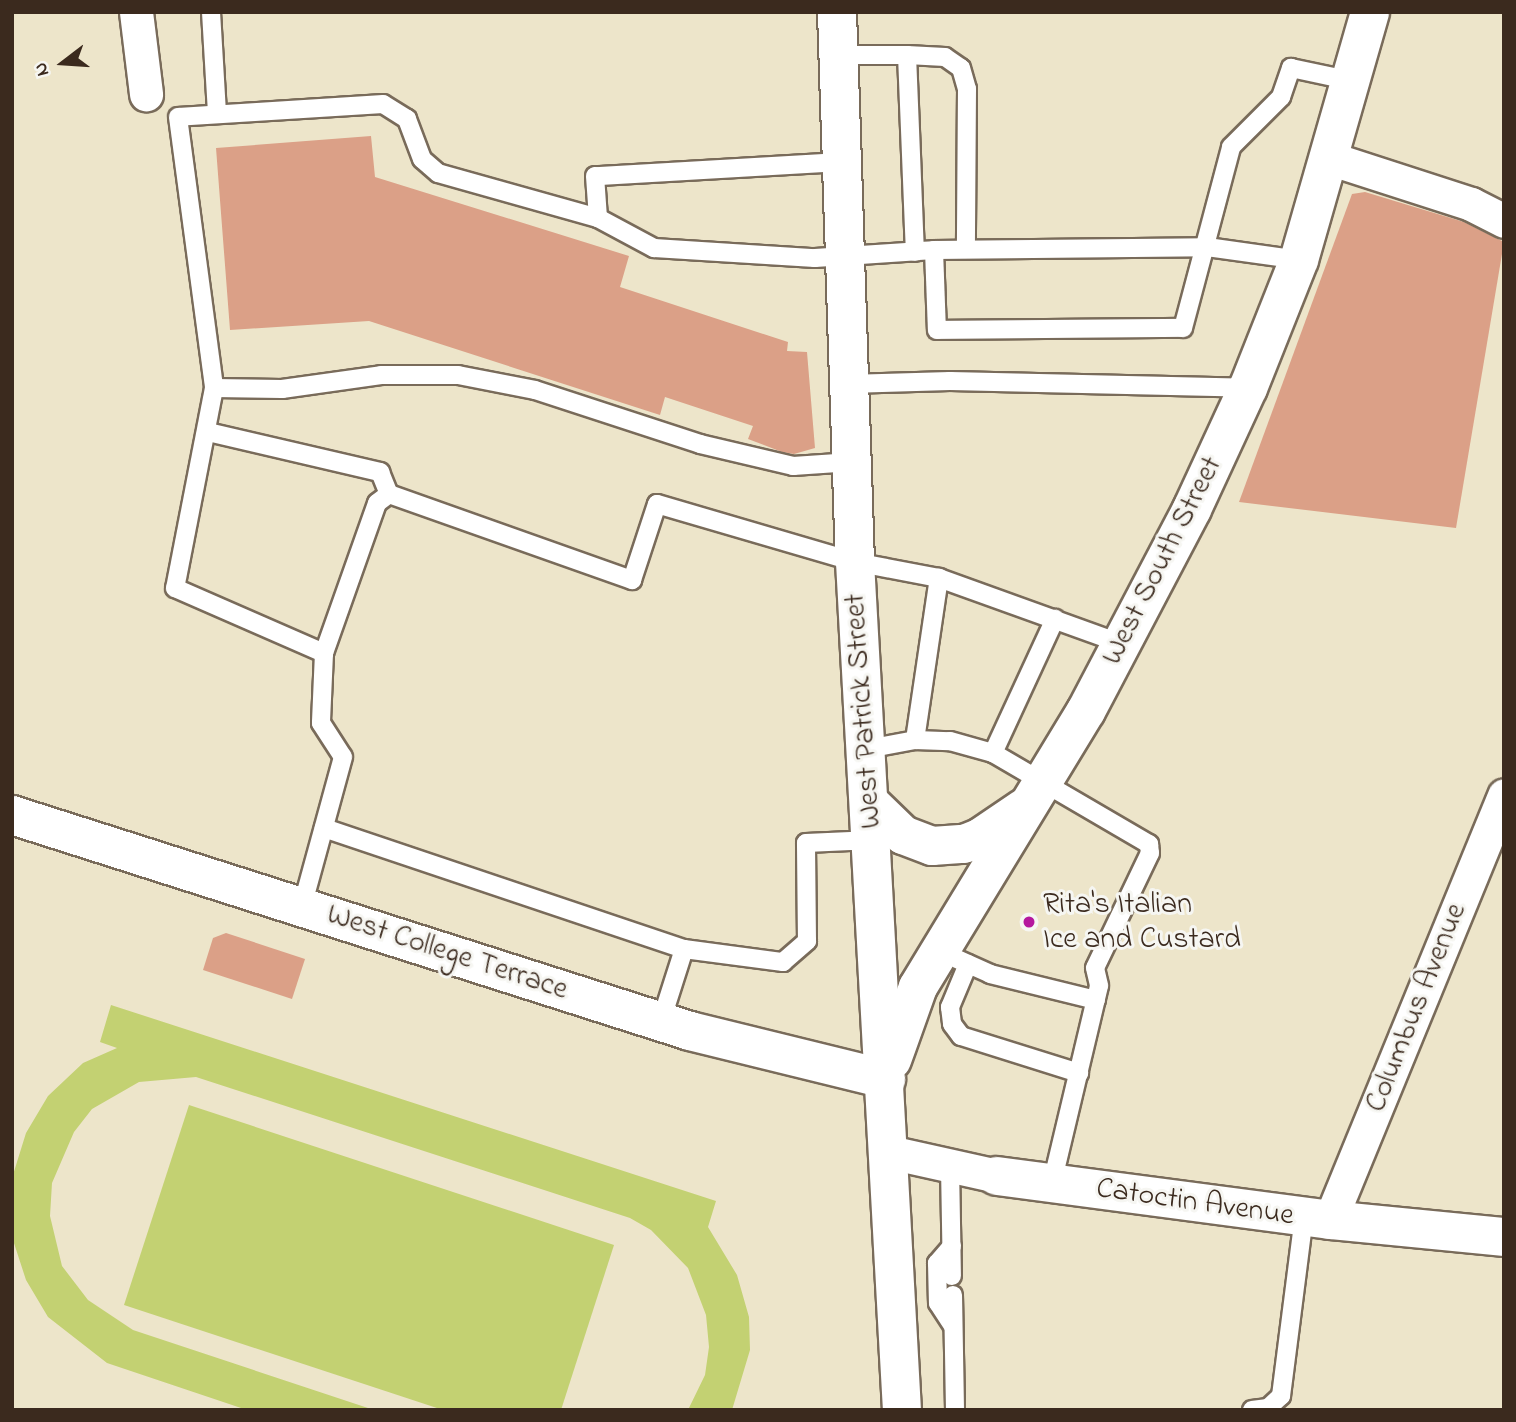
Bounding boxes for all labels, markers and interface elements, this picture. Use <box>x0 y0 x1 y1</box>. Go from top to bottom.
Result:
north arrow <box>28 28 98 98</box>
text: N <box>28 59 57 79</box>
street label: West South Street <box>1095 451 1231 671</box>
street label: West Patrick Street <box>838 592 890 830</box>
place label: Rita's Italian Ice and Custard <box>1043 887 1241 958</box>
street label: West College Terrace <box>322 897 572 1009</box>
street label: Columbus Avenue <box>1359 898 1475 1118</box>
marker: Rita's Italian Ice and Custard <box>1021 914 1037 930</box>
street label: Catoctin Avenue <box>1094 1171 1296 1235</box>

